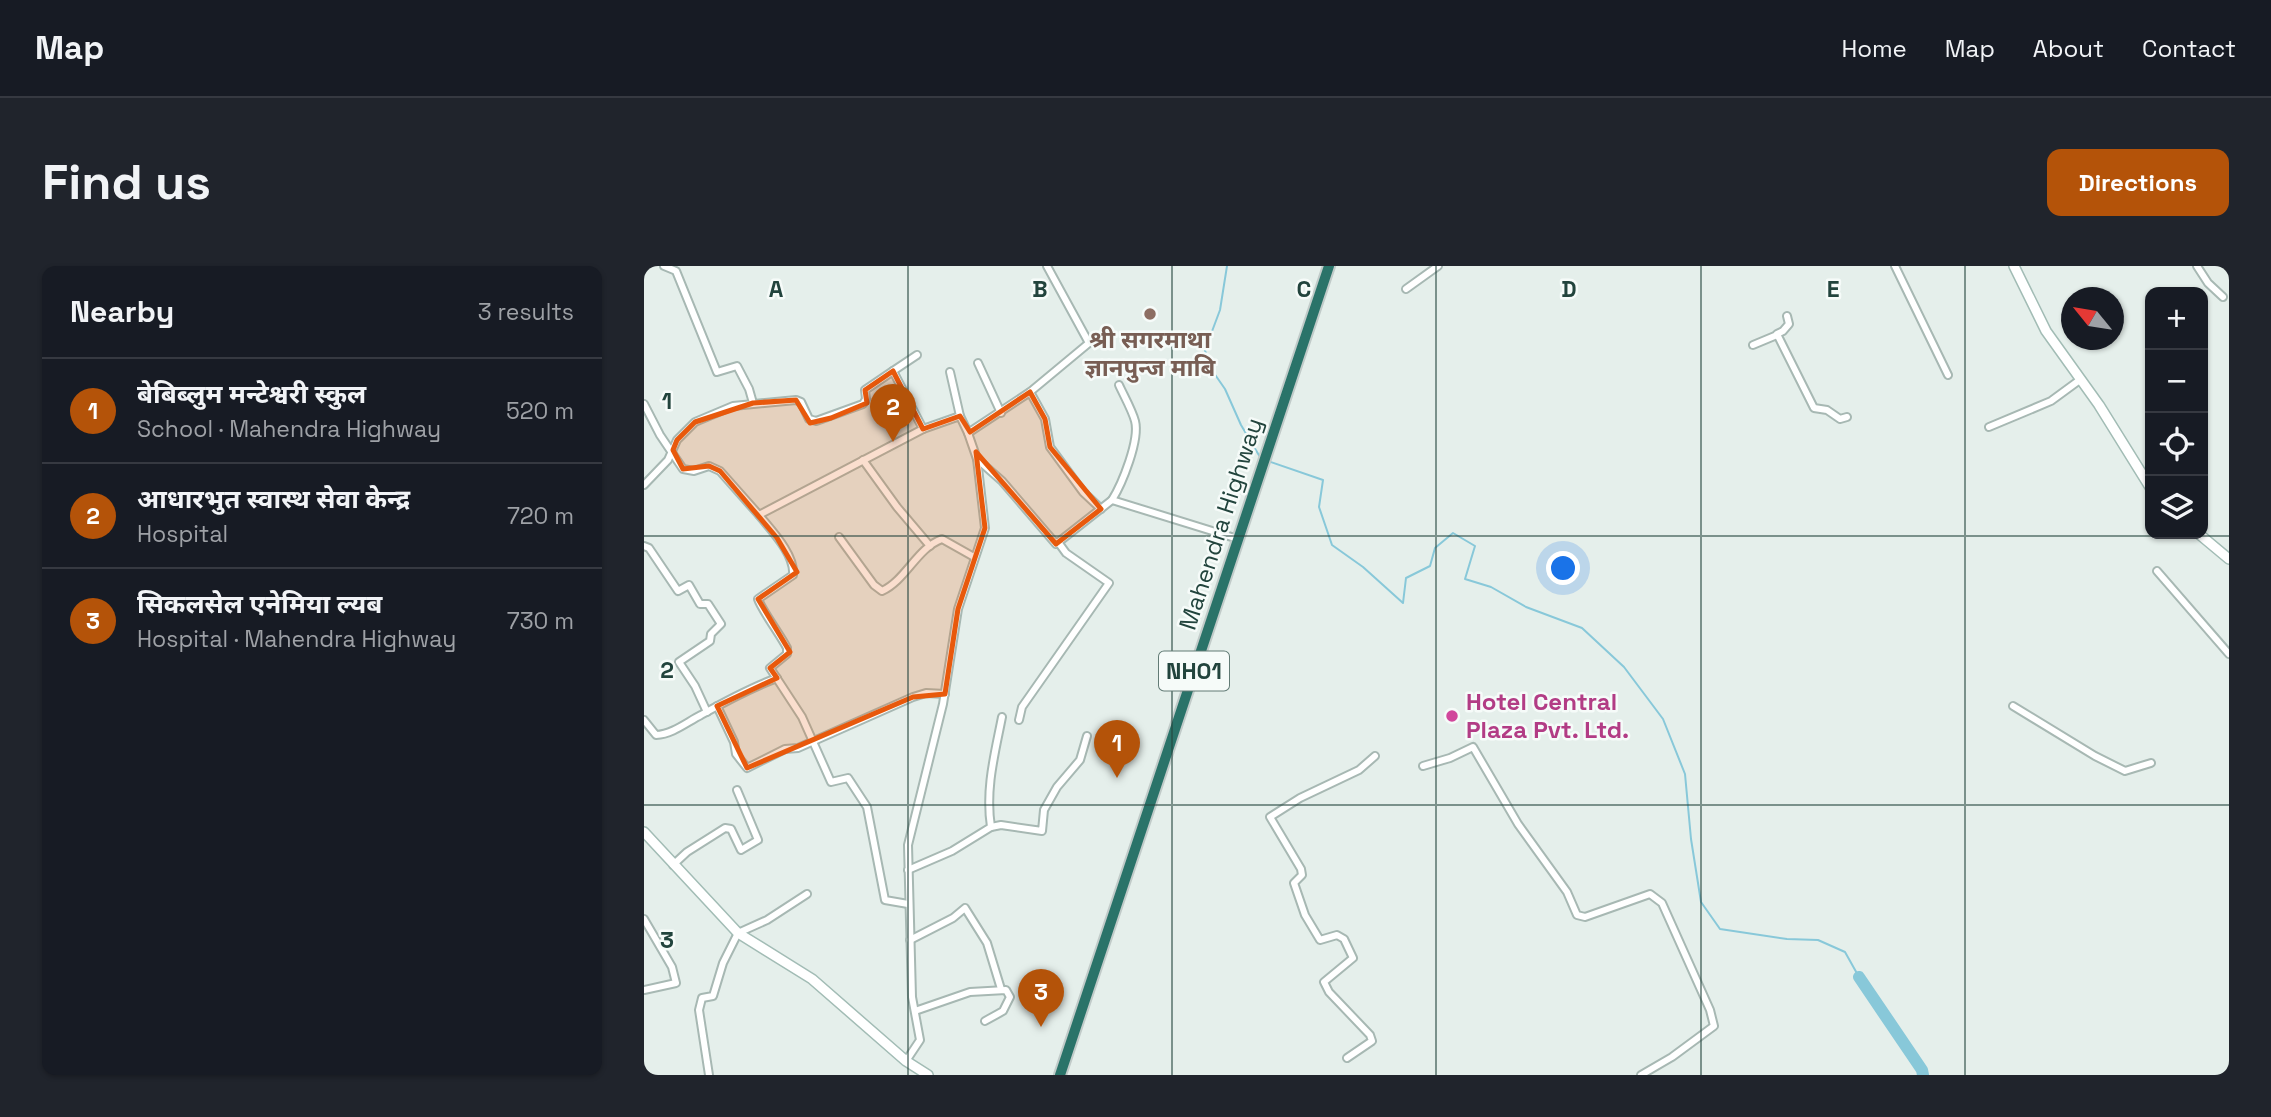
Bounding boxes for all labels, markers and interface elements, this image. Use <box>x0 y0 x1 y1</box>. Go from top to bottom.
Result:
text: Map <box>35 27 104 69</box>
text: Home <box>1841 33 1907 64</box>
text: Map <box>1945 33 1995 64</box>
text: About <box>2033 33 2104 64</box>
text: Contact <box>2142 33 2236 64</box>
button: Directions <box>2047 149 2229 216</box>
text: Find us <box>42 151 211 213</box>
text: A <box>769 274 784 304</box>
text: B <box>1032 274 1048 304</box>
text: C <box>1297 274 1311 304</box>
text: D <box>1561 274 1577 304</box>
text: E <box>1827 274 1839 304</box>
north arrow <box>2061 287 2124 350</box>
map controls <box>2145 287 2208 539</box>
button: + <box>2145 287 2208 350</box>
text: Nearby <box>70 292 174 331</box>
text: 3 results <box>478 297 574 327</box>
marker: श्री सगरमाथा ज्ञानपुन्ज माबि <box>1142 306 1158 322</box>
place label: श्री सगरमाथा ज्ञानपुन्ज माबि <box>1085 324 1216 383</box>
button: − <box>2145 350 2208 413</box>
text: बेबिब्लुम मन्टेश्वरी स्कुल <box>137 377 366 411</box>
pin: 2 <box>870 384 916 442</box>
text: 1 <box>662 386 672 416</box>
text: 1 <box>88 396 98 426</box>
text: 520 m <box>506 396 574 426</box>
button: locate <box>2145 413 2208 476</box>
text: School · Mahendra Highway <box>137 414 441 444</box>
street label: Mahendra Highway <box>1172 414 1269 634</box>
button: layers <box>2145 476 2208 539</box>
text: आधारभुत स्वास्थ सेवा केन्द्र <box>137 482 410 516</box>
text: 2 <box>86 501 100 531</box>
text: 720 m <box>507 501 574 531</box>
text: Hospital <box>137 519 228 549</box>
your location <box>1546 551 1580 585</box>
text: सिकलसेल एनेमिया ल्यब <box>137 587 382 621</box>
text: 3 <box>86 606 100 636</box>
text: 730 m <box>507 606 574 636</box>
text: Hospital · Mahendra Highway <box>137 624 456 654</box>
road number: NH01 <box>1159 652 1229 690</box>
text: 2 <box>660 655 674 685</box>
place label: Hotel Central Plaza Pvt. Ltd. <box>1466 686 1629 745</box>
marker: Hotel Central Plaza Pvt. Ltd. <box>1444 708 1460 724</box>
pin: 1 <box>1094 720 1140 778</box>
text: 3 <box>660 925 674 955</box>
pin: 3 <box>1018 969 1064 1027</box>

